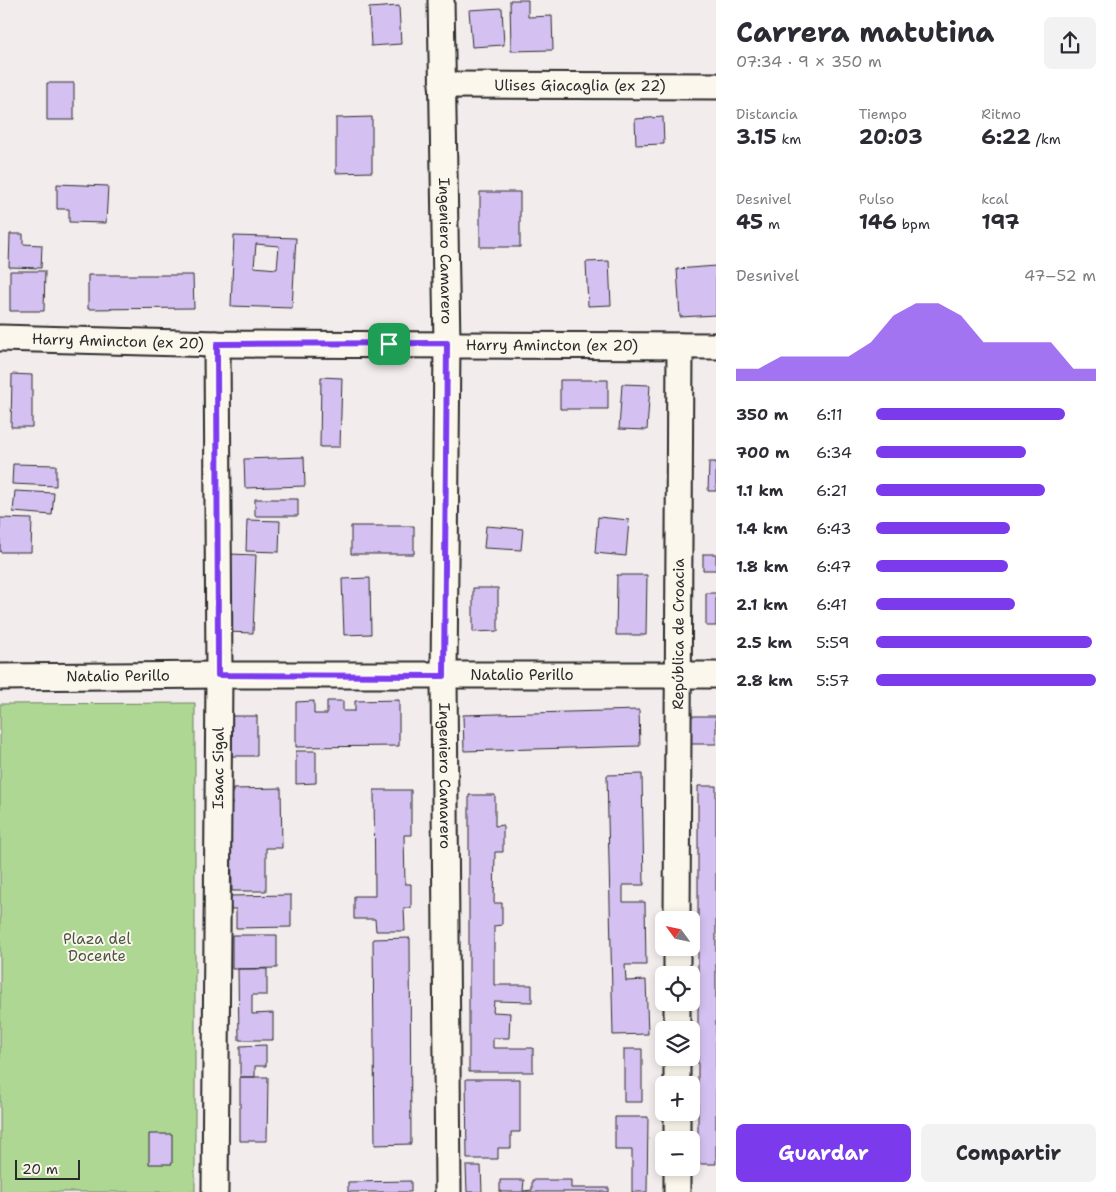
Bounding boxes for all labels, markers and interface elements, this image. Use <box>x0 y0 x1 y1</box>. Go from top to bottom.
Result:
text: Carrera matutina <box>736 13 994 51</box>
button: share <box>1044 17 1096 69</box>
text: 07:34 · 9 × 350 m <box>736 51 882 72</box>
street label: Ulises Giacaglia (ex 22) <box>494 75 666 96</box>
text: Distancia <box>736 105 798 123</box>
text: Tiempo <box>859 105 907 123</box>
text: Ritmo <box>981 105 1021 123</box>
text: 3.15 <box>736 123 777 151</box>
text: 20:03 <box>859 123 923 151</box>
text: 6:22 <box>981 123 1031 151</box>
text: km <box>777 130 801 148</box>
text: /km <box>1031 130 1061 148</box>
street label: Ingeniero Camarero <box>434 178 457 324</box>
text: Desnivel <box>736 190 791 208</box>
text: Pulso <box>859 190 894 208</box>
text: kcal <box>981 190 1009 208</box>
text: 45 <box>736 208 763 236</box>
text: 146 <box>859 208 897 236</box>
text: 197 <box>981 208 1020 236</box>
text: m <box>763 215 780 233</box>
text: bpm <box>897 215 930 233</box>
text: Desnivel <box>736 265 799 286</box>
text: 47–52 m <box>1024 265 1096 286</box>
pin <box>368 323 410 365</box>
street label: Harry Amincton (ex 20) <box>32 329 204 354</box>
icon: arrive <box>375 330 403 358</box>
street label: Harry Amincton (ex 20) <box>466 335 638 356</box>
text: 350 m <box>736 404 788 425</box>
text: 6:11 <box>816 404 843 425</box>
text: 700 m <box>736 442 790 463</box>
text: 6:34 <box>816 442 852 463</box>
text: 1.1 km <box>736 480 783 501</box>
text: 6:21 <box>816 480 847 501</box>
text: 1.4 km <box>736 518 788 539</box>
text: 6:43 <box>816 518 851 539</box>
text: 1.8 km <box>736 556 788 577</box>
text: 6:47 <box>816 556 851 577</box>
street label: República de Croacia <box>668 558 689 710</box>
text: 2.1 km <box>736 594 788 615</box>
text: 6:41 <box>816 594 847 615</box>
text: 2.5 km <box>736 632 792 653</box>
text: 5:59 <box>816 632 850 653</box>
street label: Natalio Perillo <box>66 665 170 686</box>
street label: Natalio Perillo <box>470 665 574 685</box>
text: 2.8 km <box>736 670 793 691</box>
text: 5:57 <box>816 670 849 691</box>
street label: Ingeniero Camarero <box>434 703 455 849</box>
street label: Isaac Sigal <box>208 727 229 809</box>
north arrow <box>655 911 700 956</box>
map controls <box>655 911 700 1176</box>
park label: Plaza del Docente <box>63 929 131 966</box>
button: locate <box>655 966 700 1011</box>
button: layers <box>655 1021 700 1066</box>
button: + <box>655 1076 700 1121</box>
button: Guardar <box>736 1124 911 1182</box>
button: Compartir <box>921 1124 1096 1182</box>
button: − <box>655 1131 700 1176</box>
scale bar <box>15 1157 80 1180</box>
text: 20 m <box>22 1160 58 1178</box>

